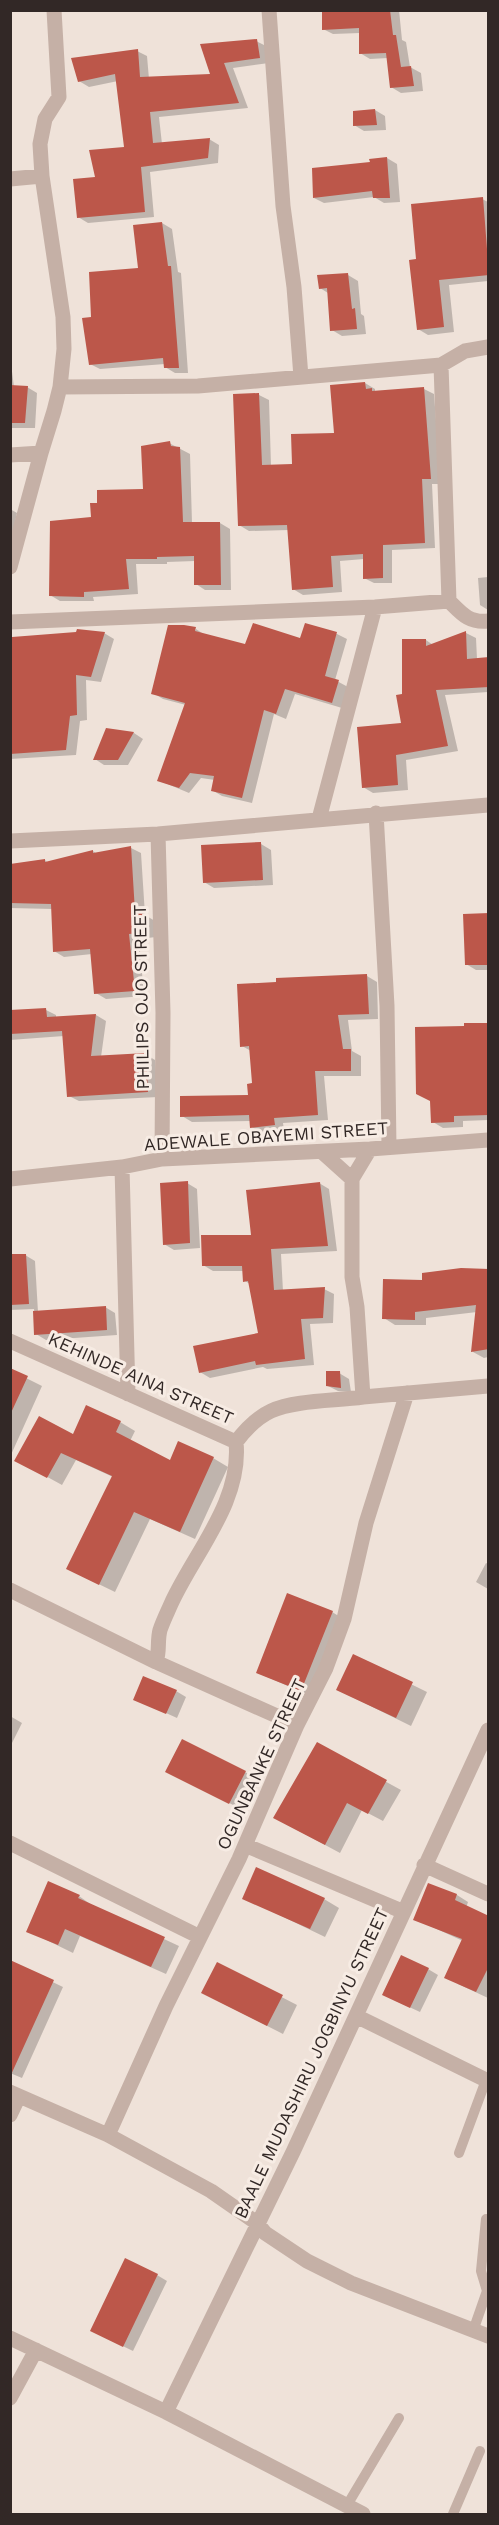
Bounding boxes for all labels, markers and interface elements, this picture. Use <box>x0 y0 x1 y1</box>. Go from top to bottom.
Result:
street label: PHILIPS OJO STREET <box>129 904 153 1090</box>
street label: ADEWALE OBAYEMI STREET <box>143 1117 389 1155</box>
street label: KEHINDE AINA STREET <box>45 1328 237 1428</box>
street label: OGUNBANKE STREET <box>212 1675 310 1853</box>
street label: BAALE MUDASHIRU JOGBINYU STREET <box>230 1904 393 2222</box>

